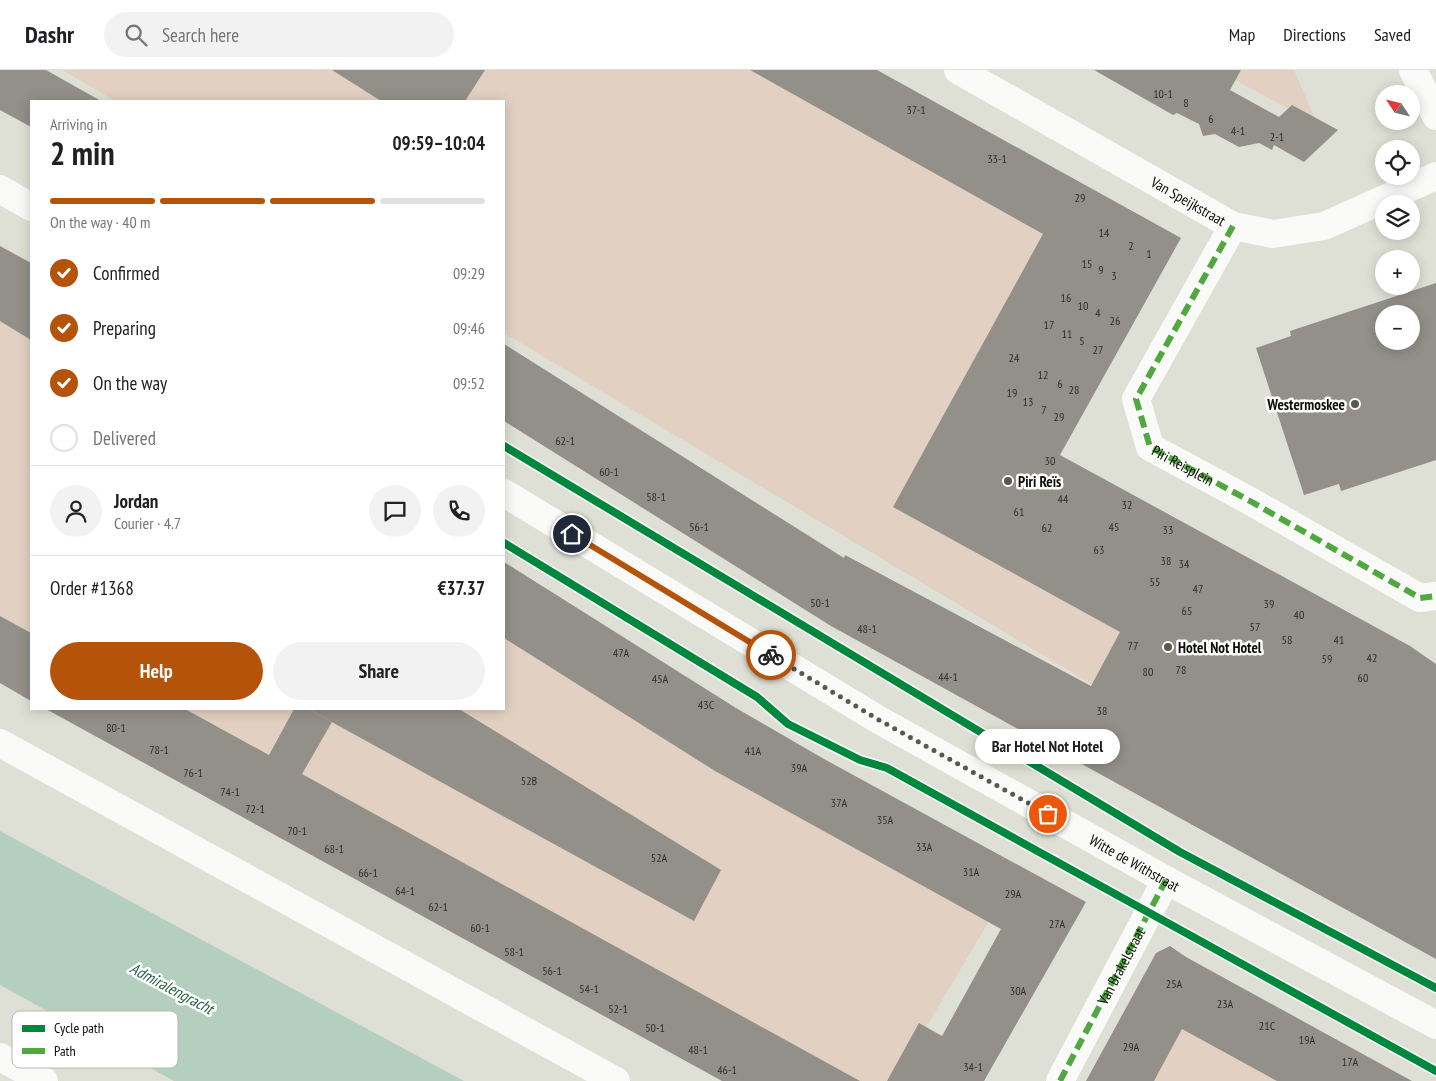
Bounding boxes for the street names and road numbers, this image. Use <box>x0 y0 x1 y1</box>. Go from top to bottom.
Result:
street label: Van Speijkstraat <box>1147 171 1229 230</box>
street label: Piri Reisplein <box>1149 440 1218 489</box>
street label: Witte de Withstraat <box>1086 830 1183 895</box>
street label: Van Brakelstraat <box>1092 924 1149 1009</box>

